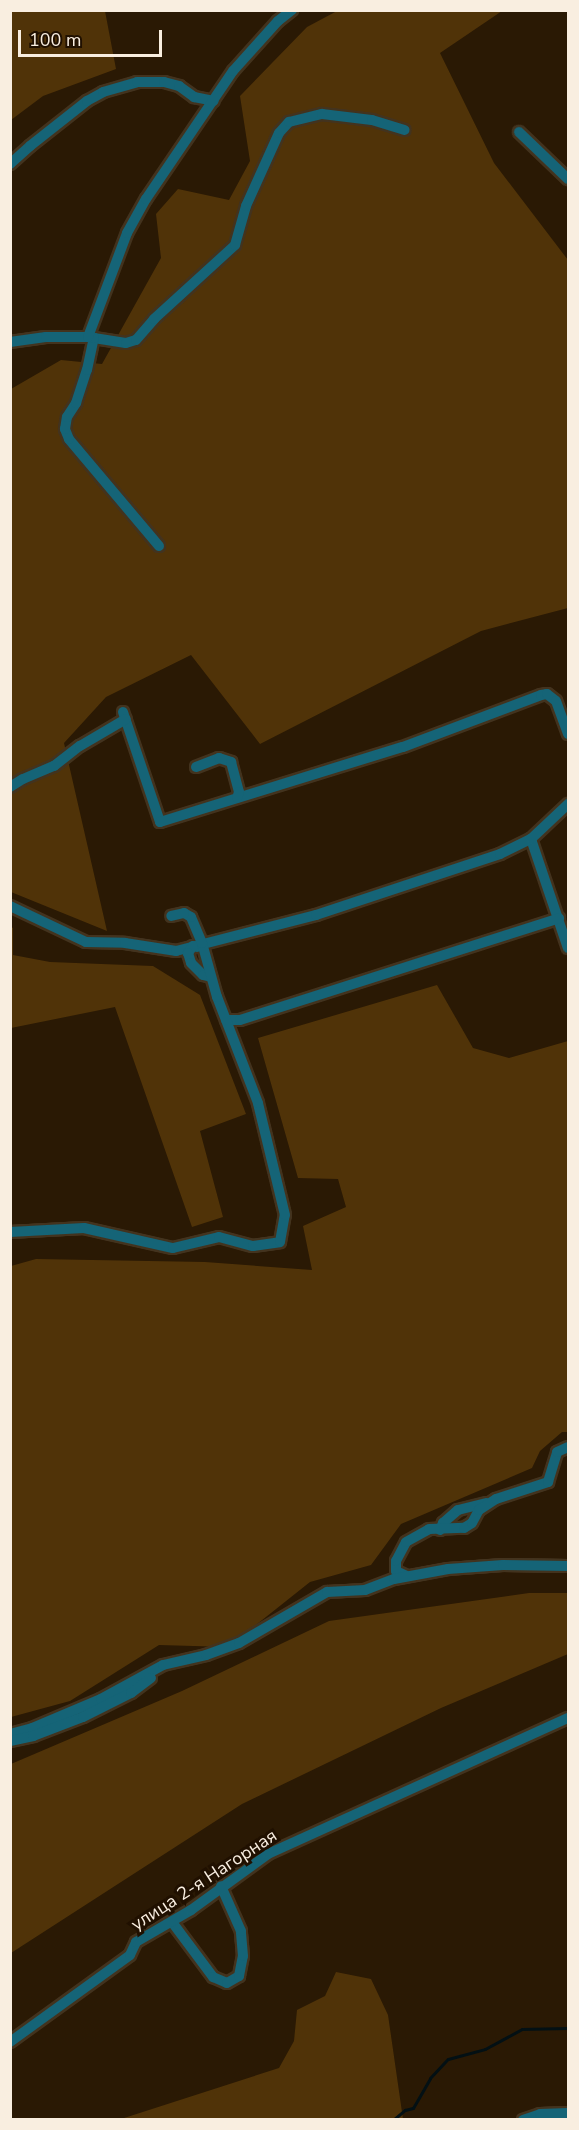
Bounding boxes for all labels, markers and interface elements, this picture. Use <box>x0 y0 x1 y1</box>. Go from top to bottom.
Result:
scale bar <box>21 18 165 56</box>
text: 100 m <box>29 28 81 52</box>
street label: улица 2-я Нагорная <box>127 1825 281 1935</box>

